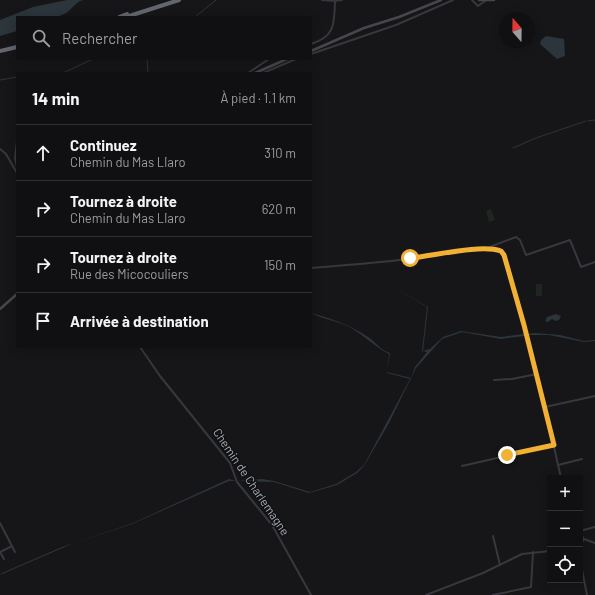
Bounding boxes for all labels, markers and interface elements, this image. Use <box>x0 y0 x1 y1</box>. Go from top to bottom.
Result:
north arrow <box>499 12 535 48</box>
search box <box>16 16 312 60</box>
icon: search <box>30 27 52 49</box>
text: Rechercher <box>62 29 138 47</box>
text: 14 min <box>32 88 80 108</box>
text: À pied · 1.1 km <box>220 90 296 106</box>
text: Continuez <box>70 136 137 154</box>
icon: ahead <box>32 142 54 164</box>
text: 310 m <box>264 145 296 161</box>
text: Chemin du Mas Llaro <box>70 154 186 170</box>
text: Tournez à droite <box>70 192 177 210</box>
icon: right <box>32 198 54 220</box>
text: 620 m <box>262 201 296 217</box>
text: Chemin du Mas Llaro <box>70 210 186 226</box>
text: Tournez à droite <box>70 248 177 266</box>
route start <box>401 249 419 267</box>
icon: right <box>32 254 54 276</box>
text: 150 m <box>264 257 296 273</box>
text: Rue des Micocouliers <box>70 266 189 282</box>
icon: arrive <box>32 310 54 332</box>
text: Arrivée à destination <box>70 312 209 330</box>
street label: Chemin de Charlemagne <box>211 425 293 538</box>
route end <box>498 446 516 464</box>
map controls <box>547 475 583 583</box>
button: + <box>547 475 583 511</box>
button: − <box>547 511 583 547</box>
button: locate <box>547 547 583 583</box>

